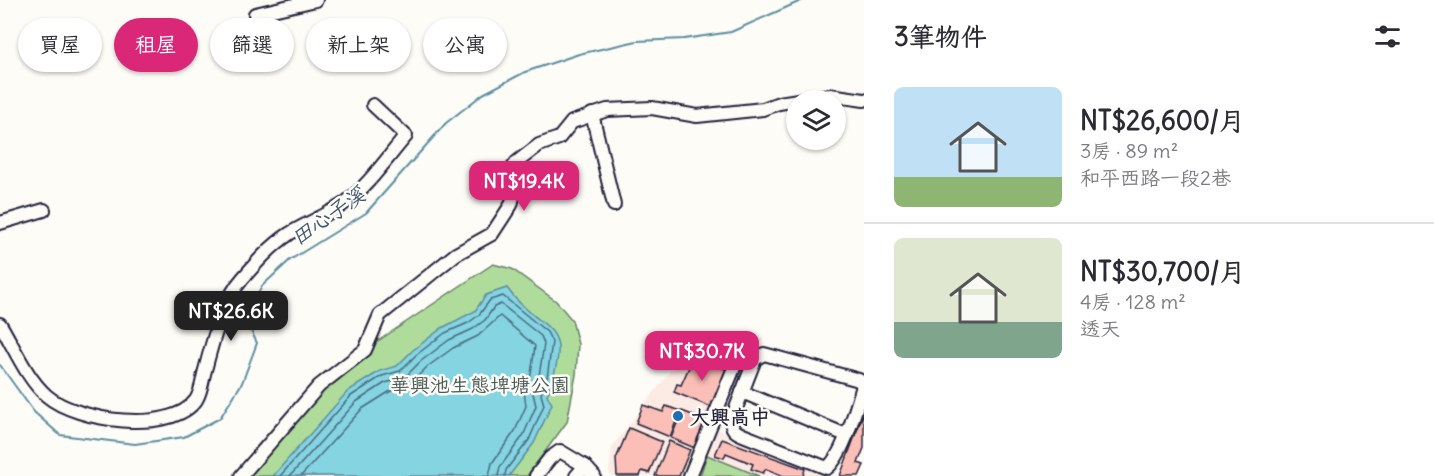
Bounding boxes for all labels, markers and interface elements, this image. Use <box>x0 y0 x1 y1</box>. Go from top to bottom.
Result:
chip: 買屋 <box>18 18 102 72</box>
chip: 租屋 <box>114 18 198 72</box>
chip: 篩選 <box>210 18 294 72</box>
chip: 新上架 <box>306 18 411 72</box>
chip: 公寓 <box>423 18 507 72</box>
text: 3筆物件 <box>894 20 987 53</box>
icon: filters <box>1371 20 1404 53</box>
map controls <box>786 90 846 150</box>
button: layers <box>786 90 846 150</box>
text: NT$26,600/月 <box>1080 104 1245 137</box>
icon: home <box>942 111 1014 183</box>
text: 3房 · 89 m² <box>1080 138 1178 163</box>
pin: NT$19.4K <box>462 161 586 212</box>
text: 和平西路一段2巷 <box>1080 165 1231 190</box>
text: NT$19.4K <box>483 168 565 193</box>
water label: 田心子溪 <box>286 180 371 251</box>
text: NT$30,700/月 <box>1080 255 1245 288</box>
icon: home <box>942 262 1014 334</box>
text: 4房 · 128 m² <box>1080 289 1186 314</box>
pin: NT$26.6K <box>169 291 293 342</box>
text: NT$26.6K <box>188 298 274 323</box>
text: 透天 <box>1080 316 1120 341</box>
pin: NT$30.7K <box>640 331 764 382</box>
text: NT$30.7K <box>659 338 745 363</box>
park label: 華興池生態埤塘公園 <box>390 372 570 397</box>
place label: 大興高中 <box>690 404 770 429</box>
marker: 大興高中 <box>671 409 685 423</box>

